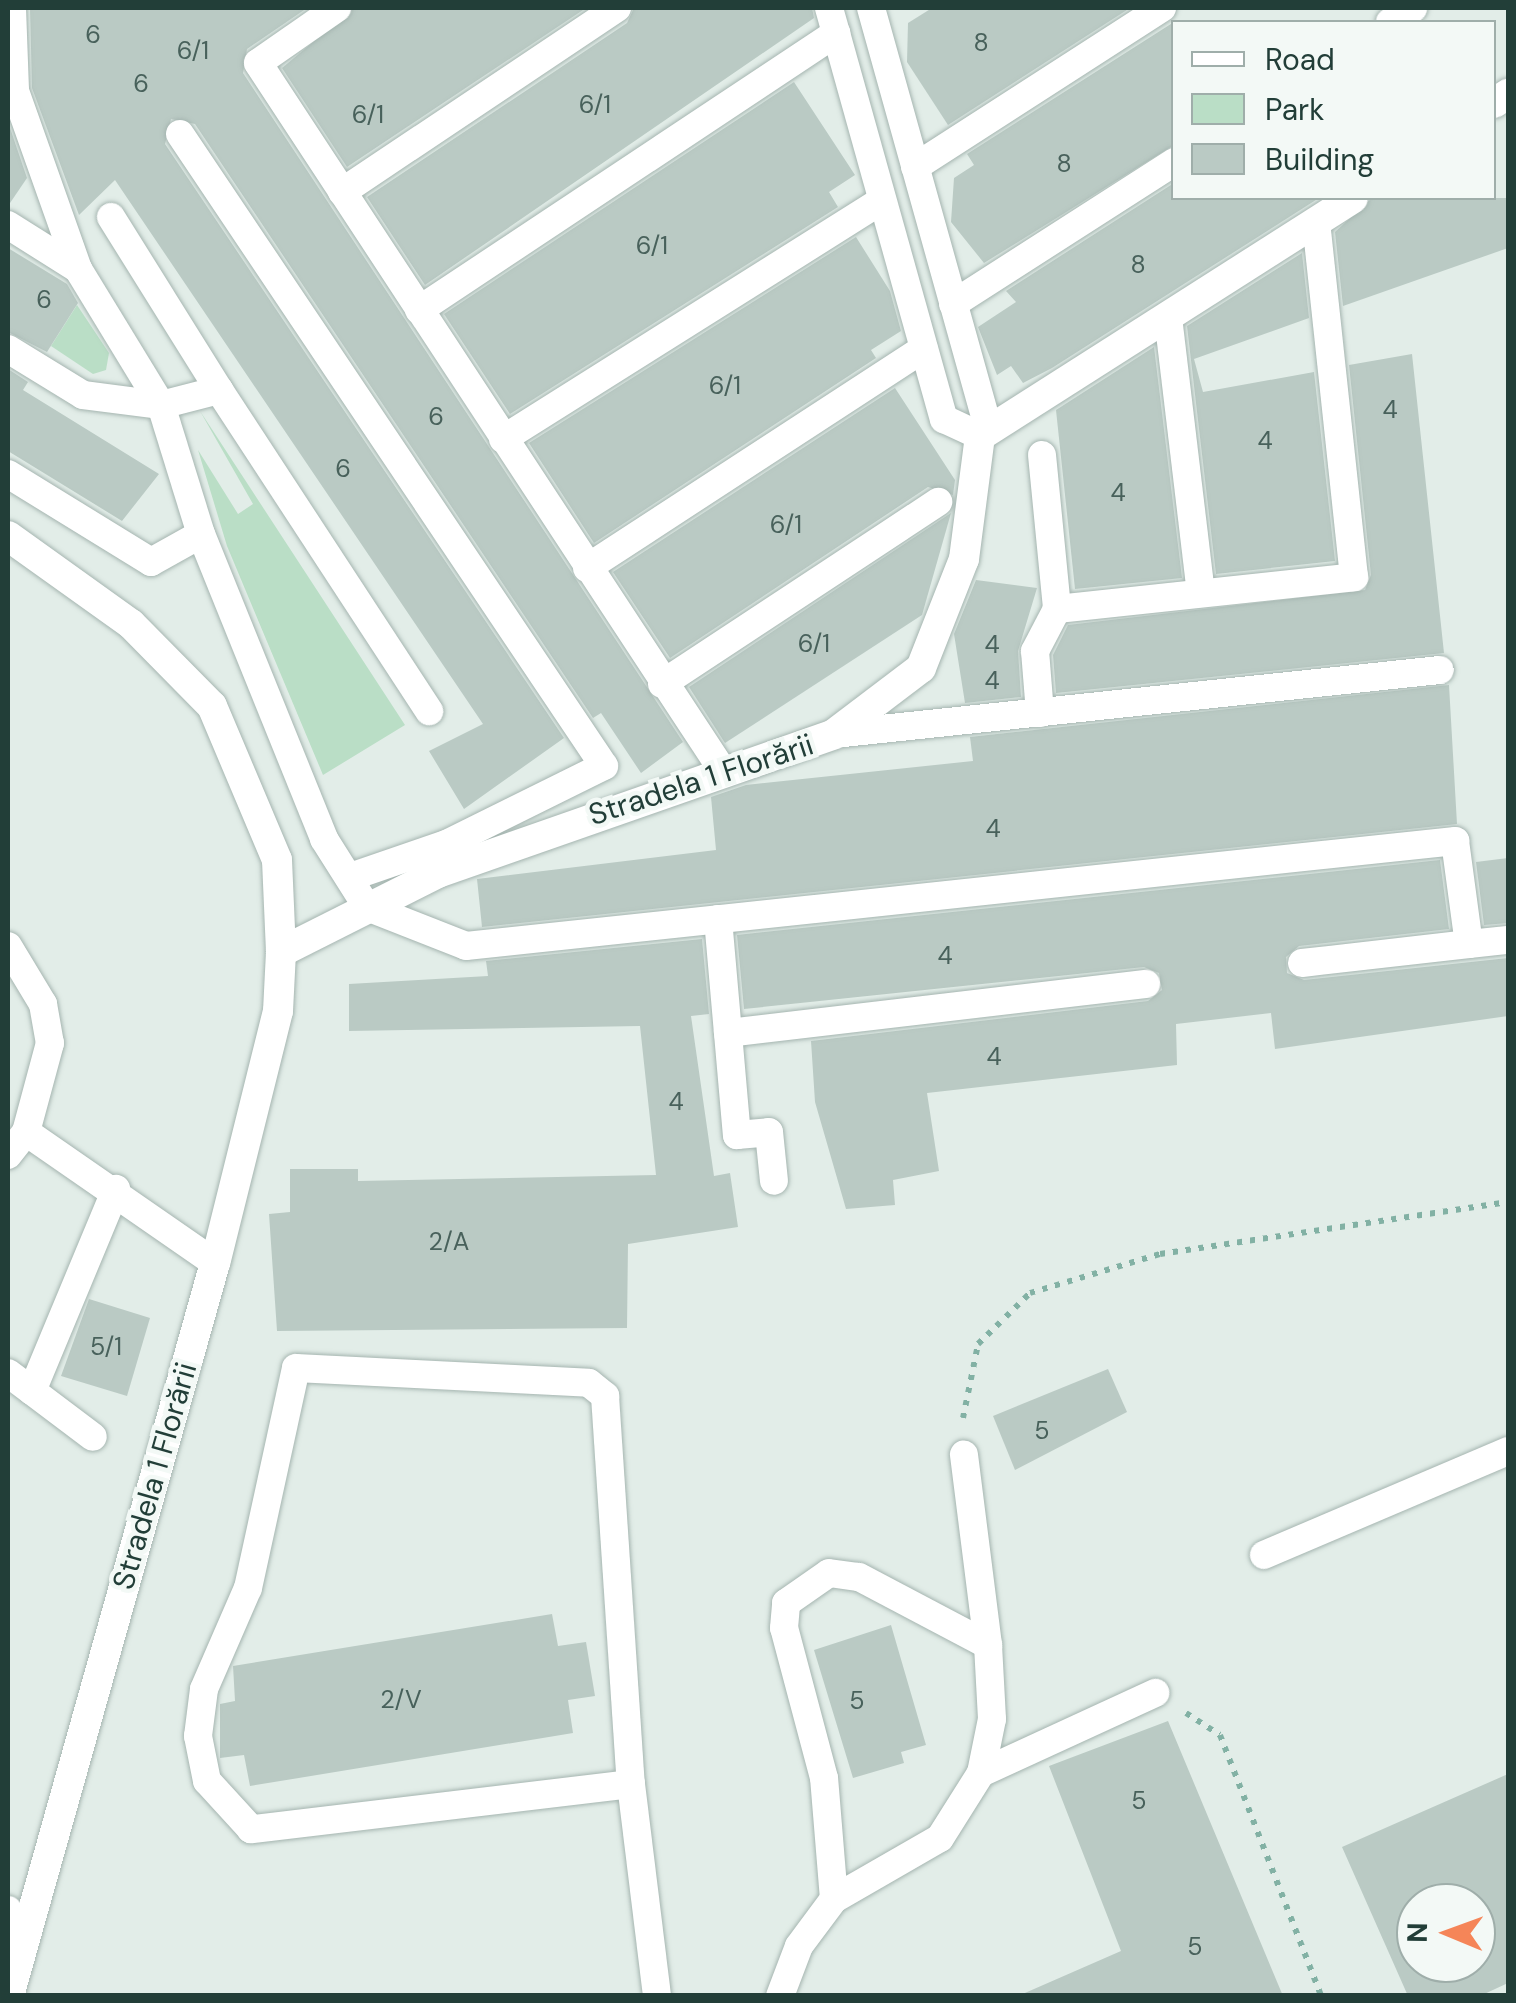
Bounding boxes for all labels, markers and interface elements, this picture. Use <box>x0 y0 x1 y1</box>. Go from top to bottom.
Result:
house number: 6 <box>85 20 101 50</box>
legend <box>1171 20 1496 200</box>
house number: 8 <box>973 28 989 58</box>
house number: 6/1 <box>177 36 209 66</box>
text: Road <box>1265 40 1335 79</box>
house number: 6 <box>133 69 149 99</box>
house number: 6/1 <box>579 90 611 120</box>
text: Park <box>1265 90 1324 129</box>
house number: 6/1 <box>352 100 384 130</box>
text: Building <box>1265 140 1374 179</box>
house number: 8 <box>1056 149 1072 179</box>
house number: 6/1 <box>636 231 668 261</box>
house number: 8 <box>1130 250 1146 280</box>
house number: 6 <box>36 285 52 315</box>
house number: 6/1 <box>709 371 741 401</box>
house number: 4 <box>1382 395 1398 425</box>
house number: 6 <box>428 402 444 432</box>
house number: 4 <box>1257 426 1273 456</box>
house number: 6 <box>335 454 351 484</box>
house number: 4 <box>1110 478 1126 508</box>
house number: 6/1 <box>770 510 802 540</box>
house number: 6/1 <box>798 629 830 659</box>
house number: 4 <box>984 630 1000 660</box>
house number: 4 <box>984 666 1000 696</box>
street label: Stradela 1 Florării <box>584 727 818 833</box>
house number: 4 <box>985 814 1001 844</box>
house number: 4 <box>937 941 953 971</box>
house number: 4 <box>986 1042 1002 1072</box>
house number: 4 <box>668 1087 684 1117</box>
house number: 2/A <box>429 1227 469 1257</box>
house number: 5/1 <box>90 1332 122 1362</box>
street label: Stradela 1 Florării <box>105 1358 205 1594</box>
house number: 5 <box>1034 1416 1050 1446</box>
house number: 2/V <box>380 1685 422 1715</box>
house number: 5 <box>849 1686 865 1716</box>
house number: 5 <box>1131 1786 1147 1816</box>
north arrow <box>1396 1883 1496 1983</box>
text: N <box>1399 1922 1436 1943</box>
house number: 5 <box>1187 1932 1203 1962</box>

